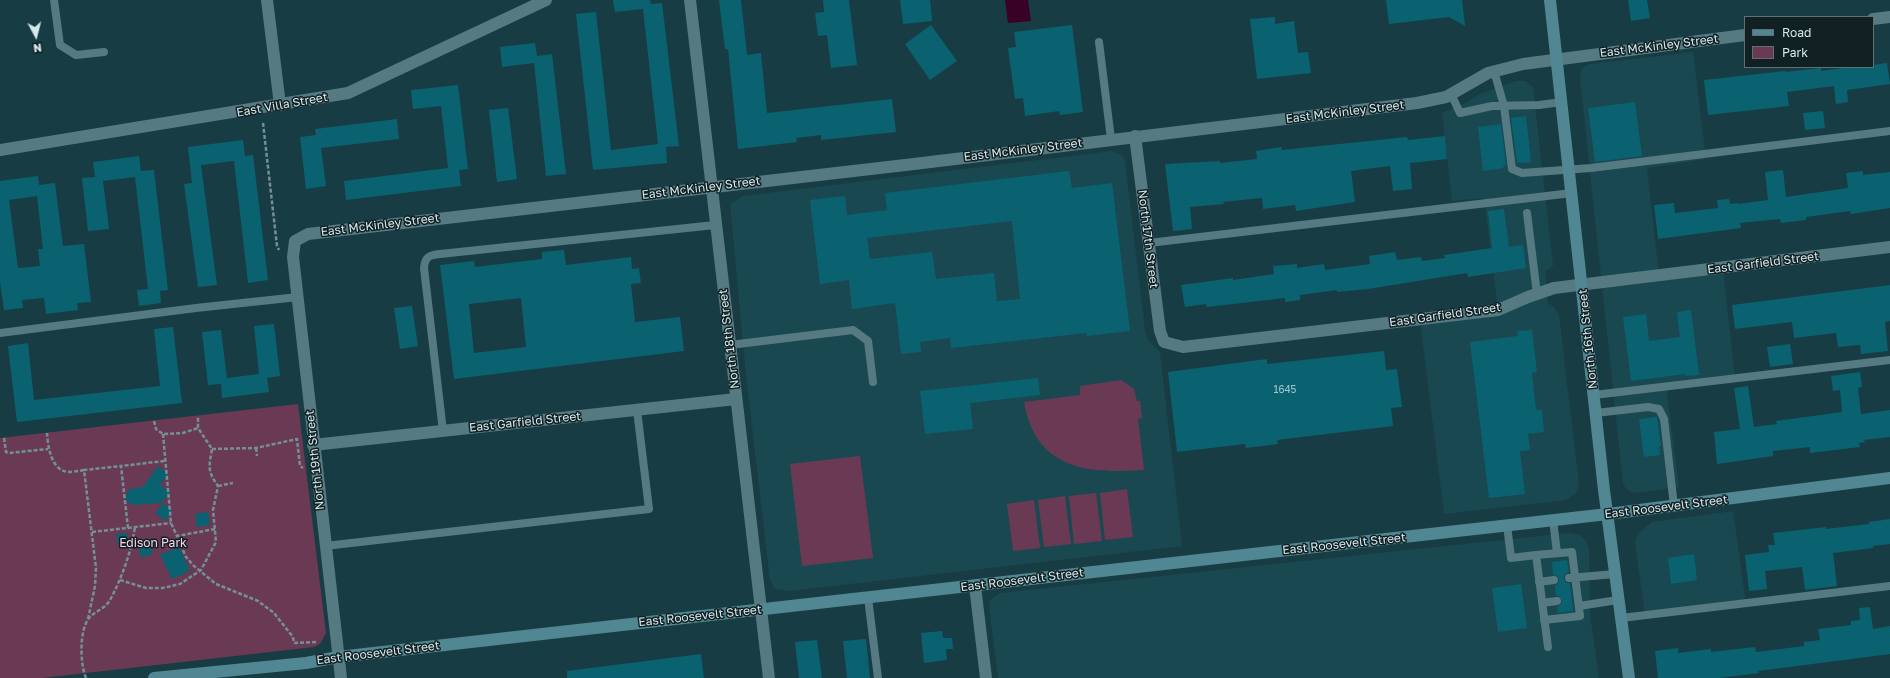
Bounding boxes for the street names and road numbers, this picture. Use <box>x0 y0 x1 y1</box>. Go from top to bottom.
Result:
street label: East McKinley Street <box>1599 32 1719 60</box>
street label: East Villa Street <box>235 90 329 120</box>
street label: East McKinley Street <box>1285 98 1405 126</box>
street label: East McKinley Street <box>963 136 1083 164</box>
street label: East McKinley Street <box>641 174 761 202</box>
street label: North 17th Street <box>1135 189 1161 289</box>
street label: East McKinley Street <box>320 211 440 239</box>
street label: East Garfield Street <box>1706 249 1820 277</box>
street label: North 18th Street <box>716 288 742 390</box>
street label: North 16th Street <box>1576 288 1600 390</box>
street label: East Garfield Street <box>1388 300 1502 330</box>
street label: North 19th Street <box>303 409 327 511</box>
street label: East Garfield Street <box>468 409 582 435</box>
street label: East Roosevelt Street <box>1604 492 1728 522</box>
street label: East Roosevelt Street <box>1282 530 1406 558</box>
street label: East Roosevelt Street <box>960 565 1084 595</box>
street label: East Roosevelt Street <box>638 602 762 630</box>
street label: East Roosevelt Street <box>316 638 440 668</box>

